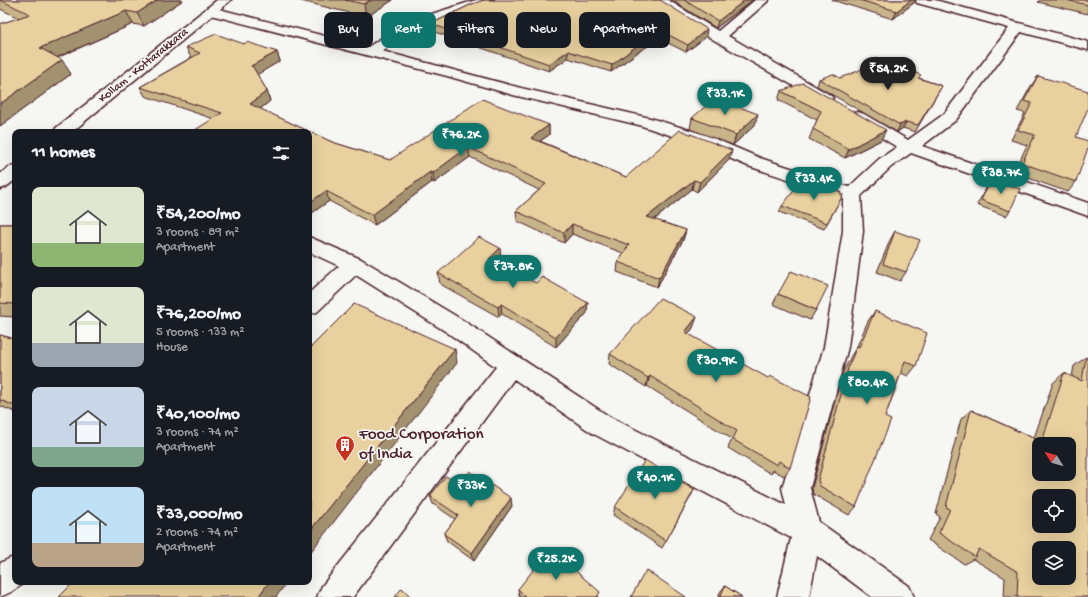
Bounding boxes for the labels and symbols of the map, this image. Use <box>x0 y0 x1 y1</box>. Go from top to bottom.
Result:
street label: Kollam - Kottarakkara <box>96 25 192 106</box>
pin: ₹54.2K <box>855 57 921 91</box>
pin: ₹33.1K <box>692 82 758 116</box>
pin: ₹76.2K <box>428 123 494 157</box>
pin: ₹38.7K <box>968 161 1034 195</box>
pin: ₹33.4K <box>781 167 847 201</box>
pin: ₹37.8K <box>480 255 546 289</box>
pin: ₹30.9K <box>683 349 749 383</box>
pin: ₹80.4K <box>834 371 900 405</box>
place label: Food Corporation of India <box>358 425 484 465</box>
building icon: Food Corporation of India <box>334 434 356 462</box>
north arrow <box>1032 437 1076 481</box>
pin: ₹40.1K <box>622 466 688 500</box>
pin: ₹33K <box>447 474 495 508</box>
pin: ₹25.2K <box>523 547 589 581</box>

